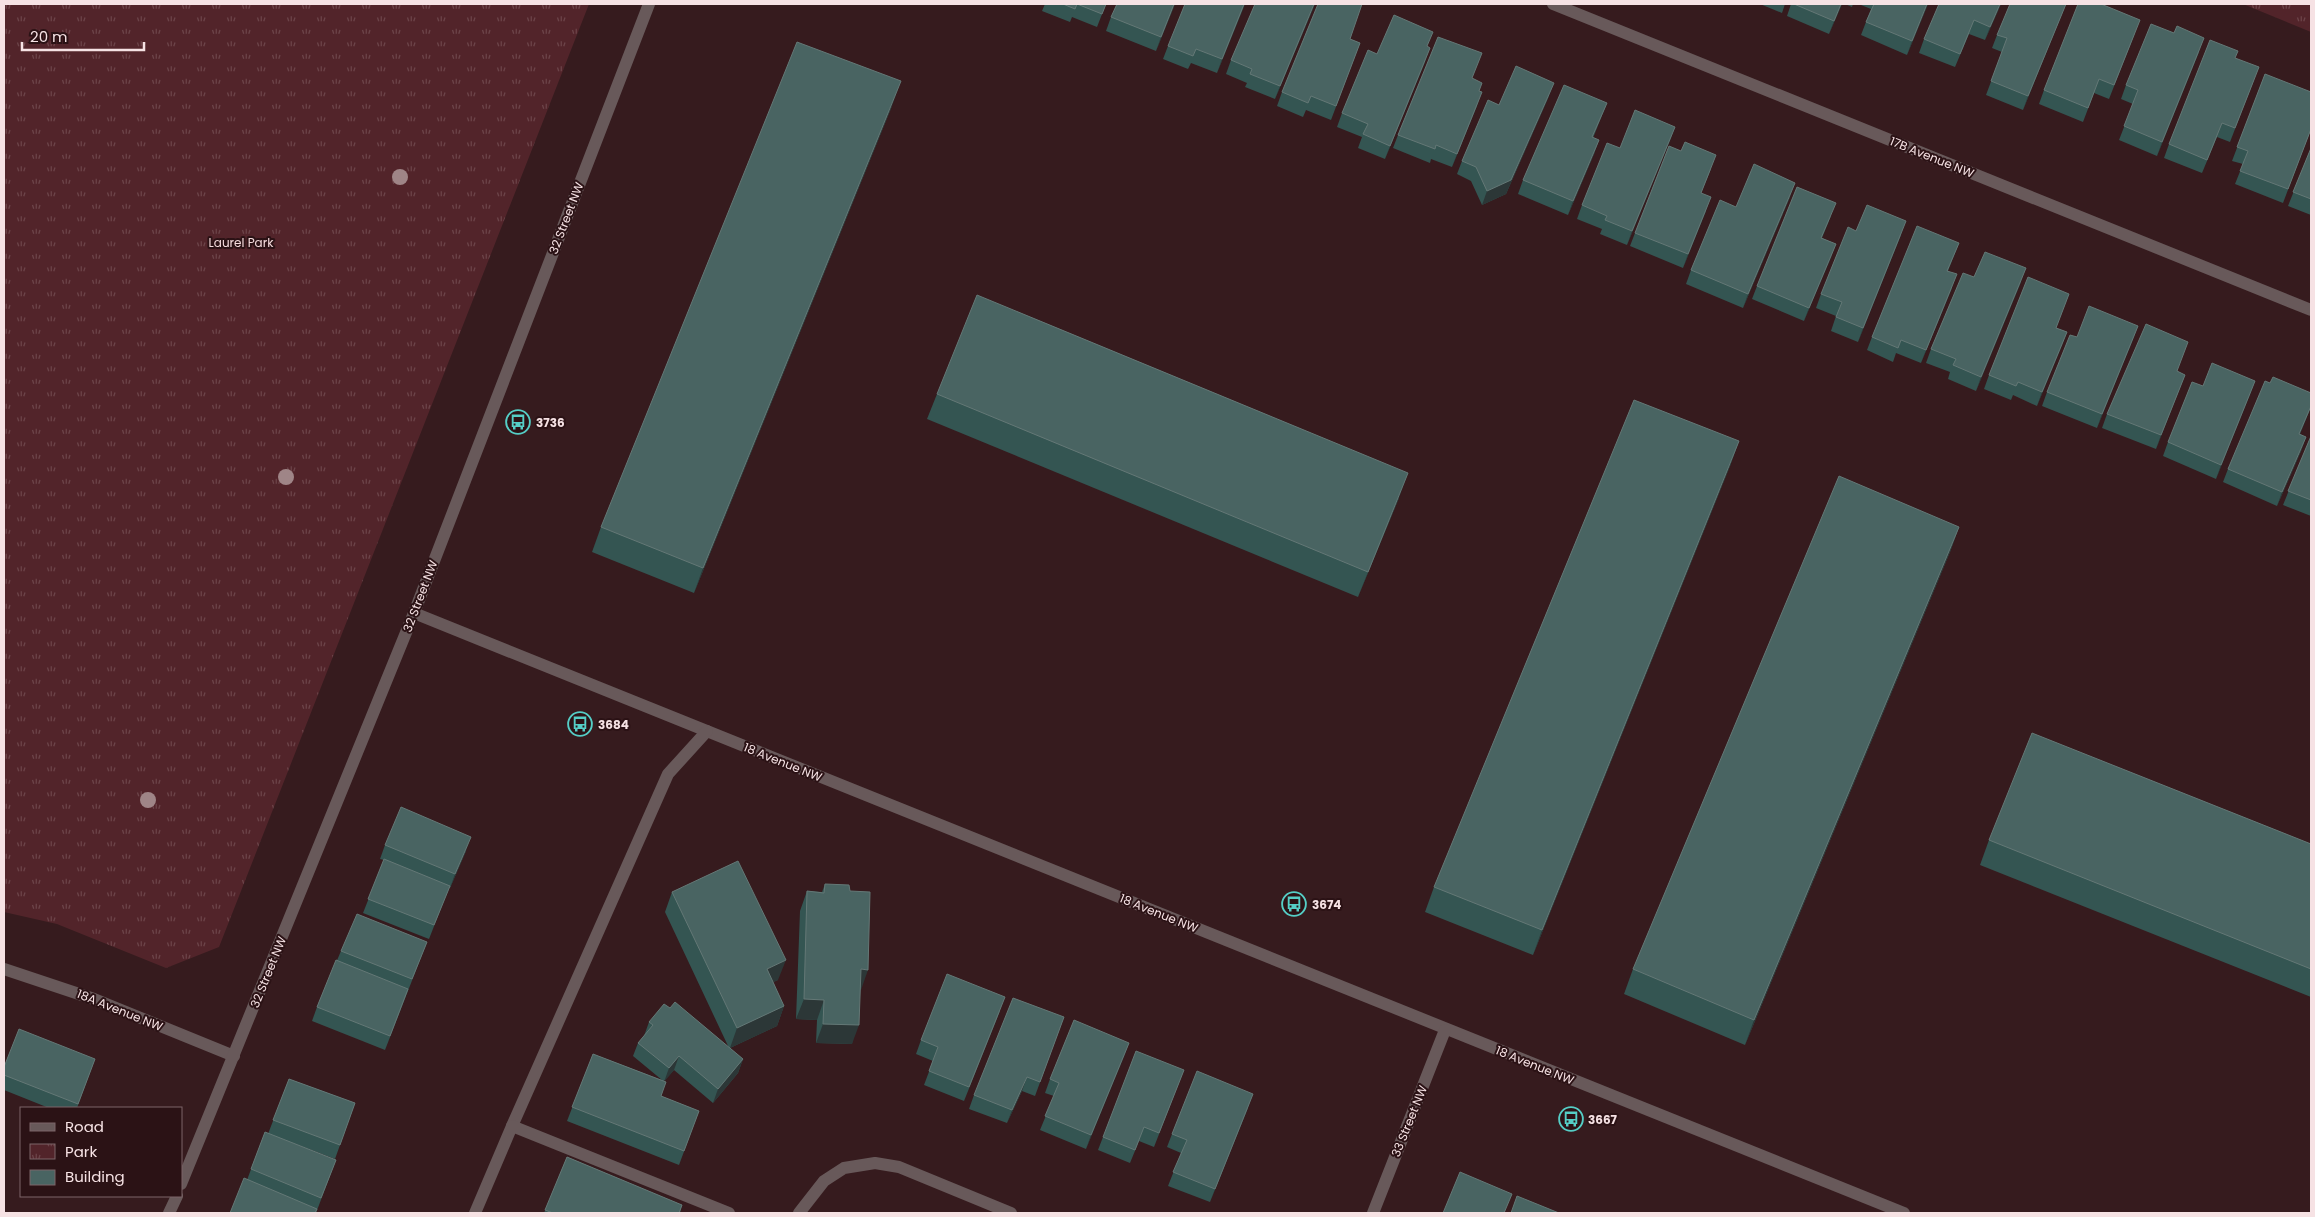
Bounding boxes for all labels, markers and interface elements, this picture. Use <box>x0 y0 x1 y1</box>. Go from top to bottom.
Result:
scale bar <box>22 20 145 52</box>
text: 20 m <box>30 26 68 47</box>
street label: 17B Avenue NW <box>1887 132 1977 182</box>
street label: 32 Street NW <box>545 179 588 256</box>
park label: Laurel Park <box>209 234 274 251</box>
bus stop icon: 3736 <box>505 409 531 435</box>
place label: 3736 <box>536 414 565 431</box>
street label: 32 Street NW <box>399 557 442 634</box>
bus stop icon: 3684 <box>567 711 593 737</box>
place label: 3684 <box>598 716 629 733</box>
street label: 18 Avenue NW <box>741 739 825 786</box>
street label: 18 Avenue NW <box>1117 890 1201 937</box>
bus stop icon: 3674 <box>1281 891 1307 917</box>
place label: 3674 <box>1312 896 1341 913</box>
street label: 32 Street NW <box>246 933 290 1010</box>
street label: 18A Avenue NW <box>75 985 166 1035</box>
street label: 18 Avenue NW <box>1493 1042 1577 1089</box>
street label: 33 Street NW <box>1387 1082 1431 1159</box>
bus stop icon: 3667 <box>1558 1106 1584 1132</box>
legend <box>20 1107 182 1197</box>
place label: 3667 <box>1588 1111 1618 1128</box>
text: Road <box>65 1116 104 1137</box>
text: Park <box>65 1141 97 1162</box>
text: Building <box>65 1166 125 1187</box>

